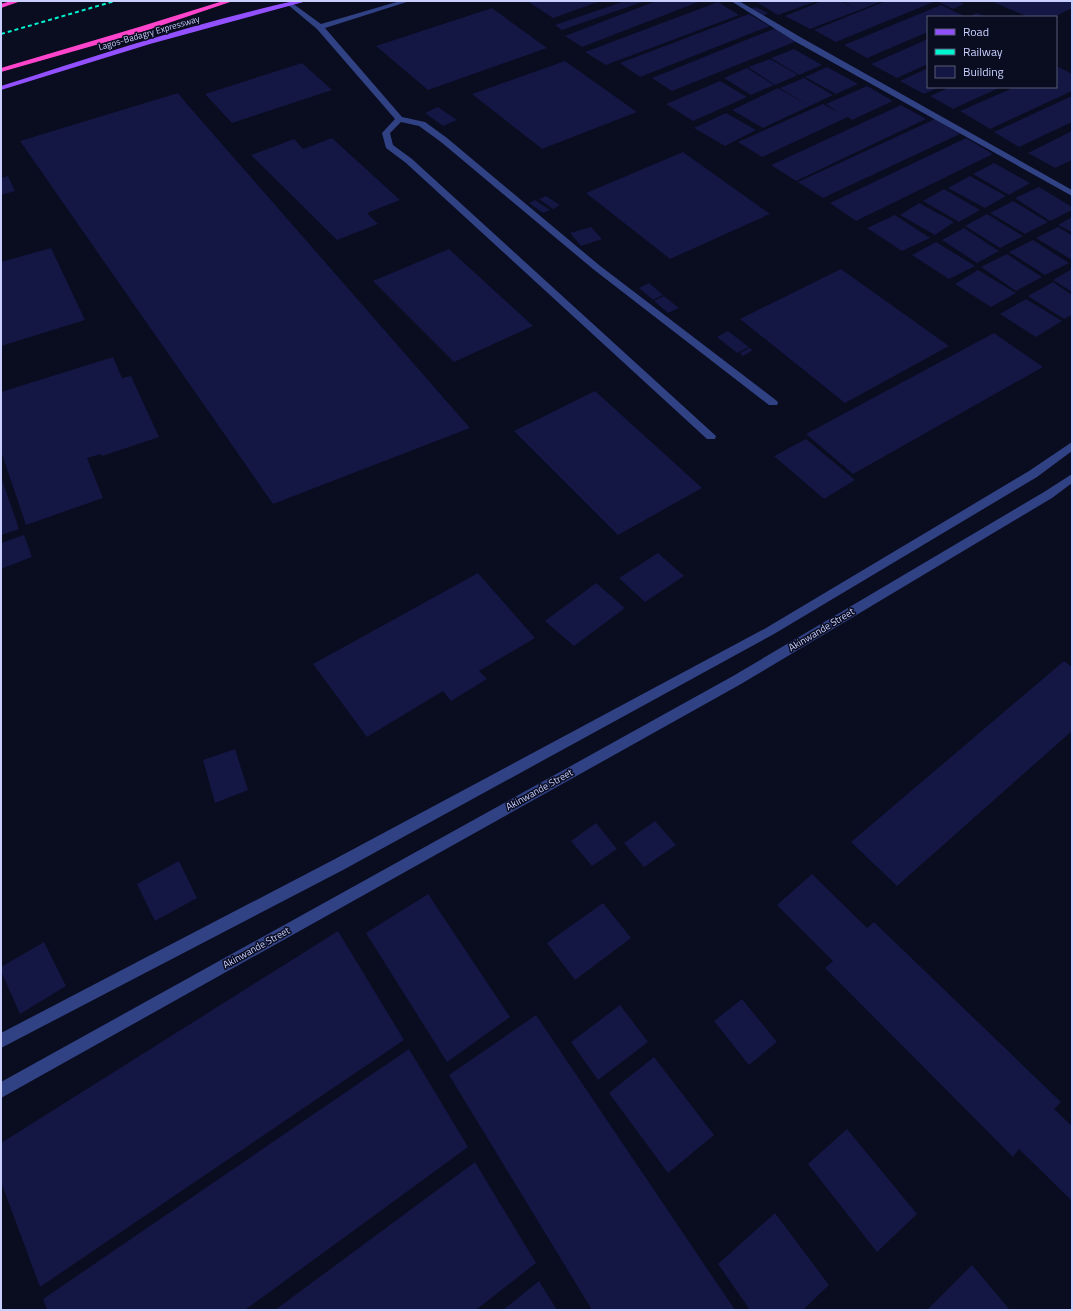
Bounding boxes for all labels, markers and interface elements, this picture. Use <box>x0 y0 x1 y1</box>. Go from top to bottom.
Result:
street label: Lagos-Badagry Expressway <box>97 12 202 53</box>
legend <box>927 16 1057 88</box>
text: Road <box>963 22 989 41</box>
text: Railway <box>963 42 1003 61</box>
text: Building <box>963 62 1004 81</box>
street label: Akinwande Street <box>785 604 857 655</box>
street label: Akinwande Street <box>503 765 576 814</box>
street label: Akinwande Street <box>220 923 293 972</box>

